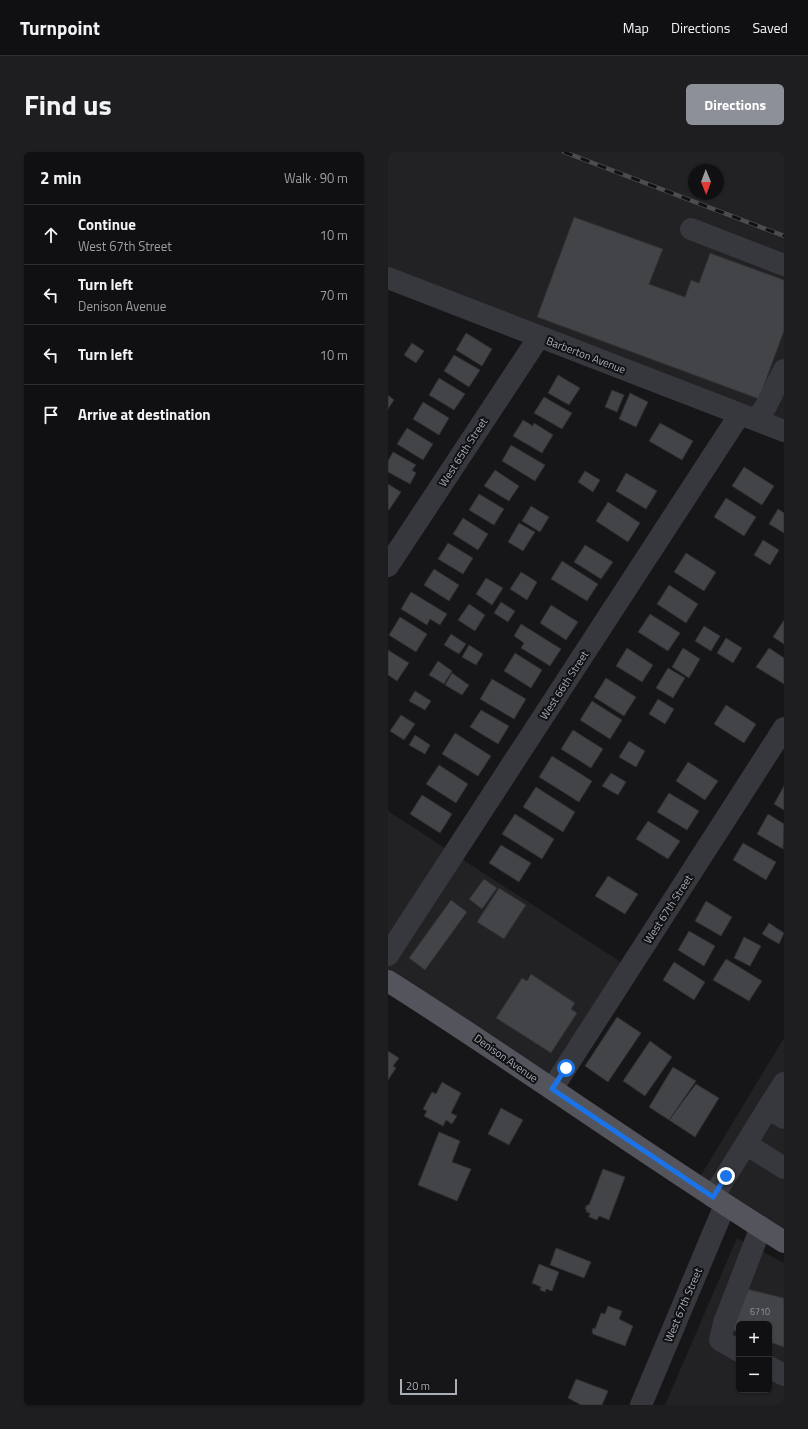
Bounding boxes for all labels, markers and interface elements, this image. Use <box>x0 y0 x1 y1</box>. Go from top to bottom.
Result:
text: Turnpoint <box>20 13 100 42</box>
text: Map <box>623 17 649 38</box>
text: Directions <box>671 17 730 38</box>
text: Saved <box>752 17 788 38</box>
text: Find us <box>24 83 112 126</box>
button: Directions <box>686 84 784 125</box>
north arrow <box>688 164 724 200</box>
text: 2 min <box>40 165 81 191</box>
text: Walk · 90 m <box>284 168 348 188</box>
text: Continue <box>78 213 136 236</box>
icon: ahead <box>40 224 62 246</box>
text: 10 m <box>320 225 348 245</box>
text: West 67th Street <box>78 236 172 256</box>
text: Turn left <box>78 273 133 296</box>
icon: left <box>40 284 62 306</box>
text: 70 m <box>320 285 348 305</box>
text: Denison Avenue <box>78 296 166 316</box>
street label: Barberton Avenue <box>544 333 628 378</box>
text: Turn left <box>78 343 133 366</box>
icon: left <box>40 344 62 366</box>
text: 10 m <box>320 345 348 365</box>
text: Arrive at destination <box>78 403 211 426</box>
icon: arrive <box>40 404 62 426</box>
street label: West 65th Street <box>435 414 491 490</box>
street label: West 66th Street <box>536 647 592 723</box>
street label: West 67th Street <box>640 871 696 947</box>
street label: Denison Avenue <box>471 1030 542 1086</box>
route start <box>557 1059 575 1077</box>
route end <box>717 1167 735 1185</box>
street label: West 67th Street <box>660 1265 706 1345</box>
house number: 6710 <box>750 1305 770 1318</box>
map controls <box>736 1321 772 1393</box>
button: + <box>736 1321 772 1357</box>
button: − <box>736 1357 772 1393</box>
scale bar <box>400 1377 457 1396</box>
text: 20 m <box>406 1378 430 1394</box>

